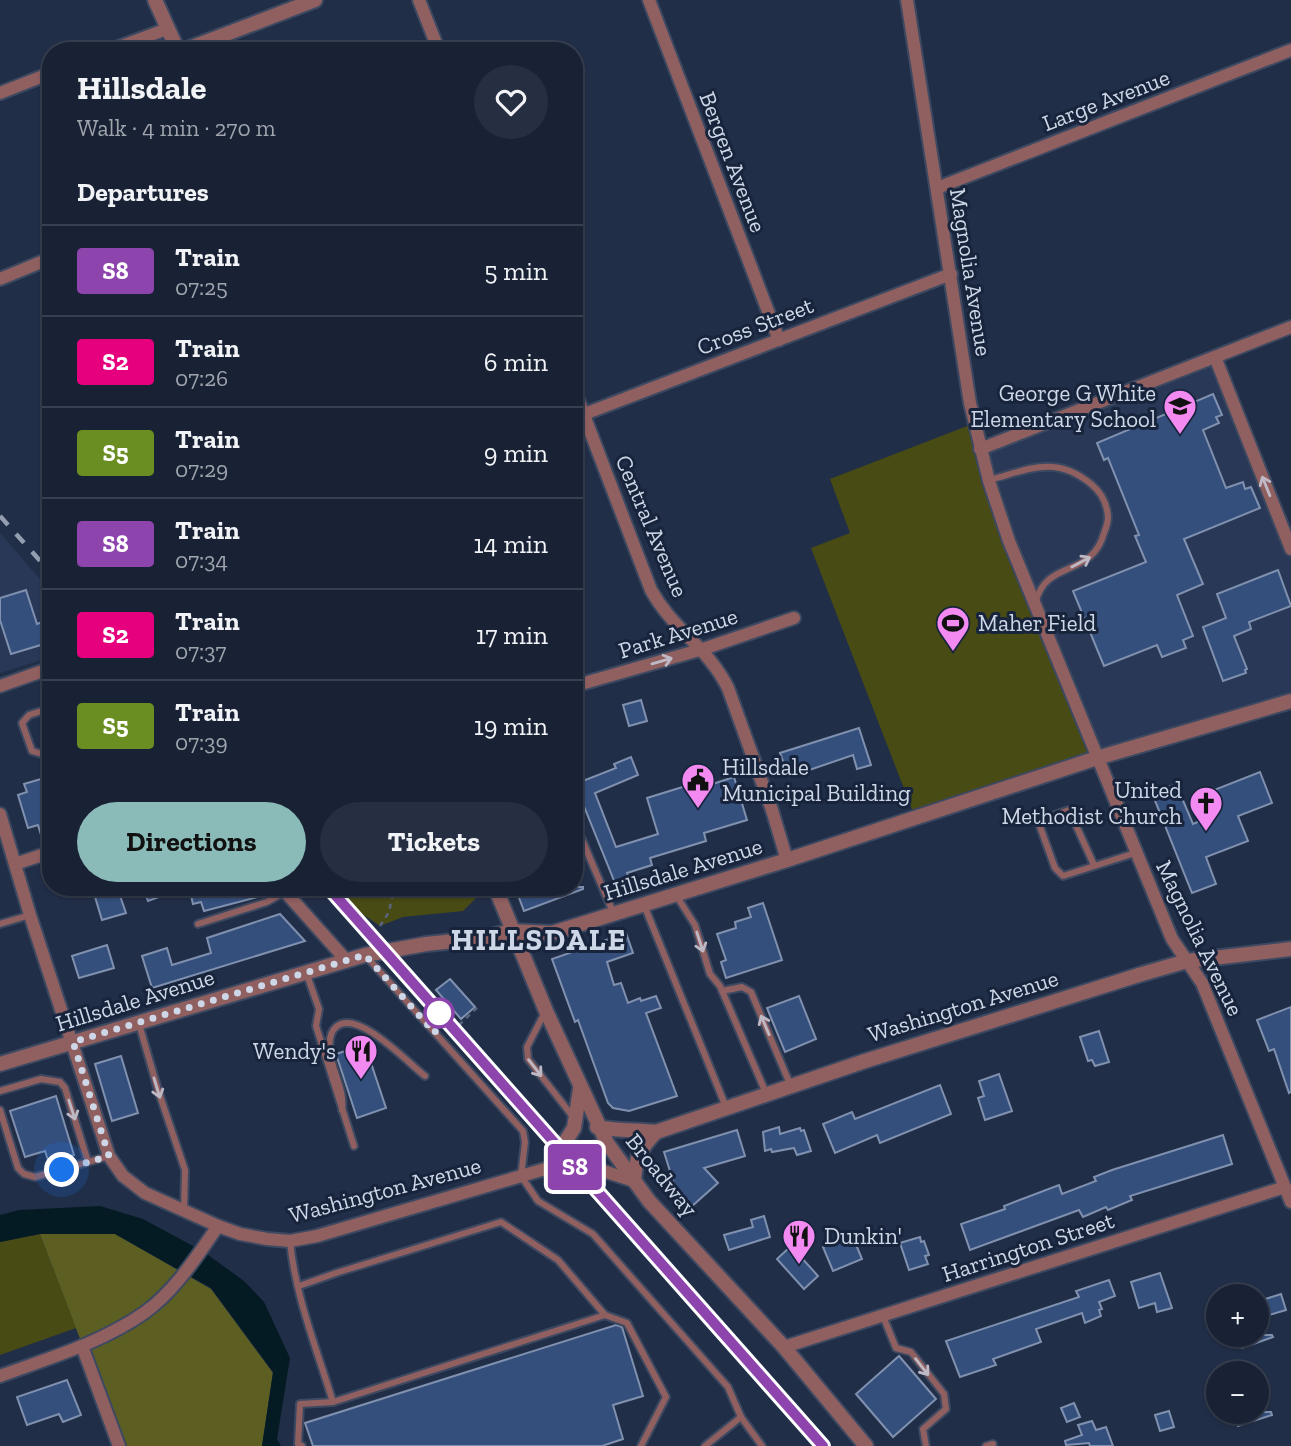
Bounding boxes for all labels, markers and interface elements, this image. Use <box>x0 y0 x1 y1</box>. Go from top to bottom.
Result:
street label: Large Avenue <box>1038 63 1174 137</box>
button: heart <box>474 65 548 139</box>
text: Hillsdale <box>77 68 207 107</box>
street label: Bergen Avenue <box>693 88 773 236</box>
text: Walk · 4 min · 270 m <box>77 114 276 142</box>
text: Departures <box>77 176 209 208</box>
street label: Magnolia Avenue <box>944 186 998 358</box>
text: Train <box>175 241 240 273</box>
text: 5 min <box>484 255 548 287</box>
text: S8 <box>102 256 129 285</box>
text: 07:25 <box>175 273 228 301</box>
street label: Cross Street <box>693 291 818 361</box>
text: Train <box>175 332 240 364</box>
text: 6 min <box>484 346 548 378</box>
text: S2 <box>102 347 129 376</box>
text: 07:26 <box>175 364 228 392</box>
place label: George G White Elementary School <box>971 379 1156 433</box>
school or university icon: George G White Elementary School <box>1161 387 1199 436</box>
text: Train <box>175 423 240 455</box>
text: 9 min <box>484 437 548 469</box>
text: S5 <box>103 438 128 467</box>
street label: Central Avenue <box>609 451 695 601</box>
text: 07:29 <box>175 455 228 483</box>
one-way arrow <box>1258 475 1271 497</box>
text: Train <box>175 514 240 546</box>
text: 14 min <box>473 528 548 560</box>
text: S8 <box>102 529 129 558</box>
text: 07:34 <box>175 546 228 574</box>
one-way arrow <box>1070 555 1090 569</box>
street label: Park Avenue <box>615 602 741 664</box>
sports icon: Maher Field <box>934 604 972 653</box>
text: Train <box>175 605 240 637</box>
place label: Maher Field <box>978 609 1097 637</box>
text: 17 min <box>476 619 548 651</box>
text: S2 <box>102 620 129 649</box>
text: 07:37 <box>175 637 226 665</box>
one-way arrow <box>651 653 673 666</box>
text: Train <box>175 696 240 728</box>
text: 19 min <box>474 710 548 742</box>
text: S5 <box>103 711 128 740</box>
text: 07:39 <box>175 728 228 756</box>
place label: Hillsdale Municipal Building <box>722 753 911 807</box>
public building icon: Hillsdale Municipal Building <box>679 761 717 810</box>
place label: United Methodist Church <box>1002 776 1182 830</box>
church icon: United Methodist Church <box>1187 784 1225 833</box>
button: Directions <box>77 802 306 882</box>
button: Tickets <box>320 802 548 882</box>
street label: Hillsdale Avenue <box>600 832 766 906</box>
street label: Magnolia Avenue <box>1150 856 1250 1020</box>
district label: HILLSDALE <box>451 922 627 958</box>
one-way arrow <box>695 931 708 953</box>
street label: Hillsdale Avenue <box>52 963 218 1037</box>
street label: Washington Avenue <box>864 964 1062 1048</box>
unlabelled marker <box>424 998 454 1028</box>
one-way arrow <box>757 1015 770 1036</box>
restaurant icon: Wendy's <box>342 1032 380 1081</box>
place label: Wendy's <box>253 1037 336 1065</box>
one-way arrow <box>528 1059 543 1077</box>
one-way arrow <box>152 1076 165 1098</box>
one-way arrow <box>66 1099 79 1121</box>
street label: Broadway <box>620 1128 704 1222</box>
line badge: S8 <box>544 1144 606 1190</box>
street label: Washington Avenue <box>286 1151 484 1229</box>
your location <box>44 1152 79 1187</box>
text: S8 <box>562 1152 588 1181</box>
street label: Harrington Street <box>938 1206 1118 1288</box>
restaurant icon: Dunkin' <box>780 1217 818 1266</box>
place label: Dunkin' <box>824 1222 902 1250</box>
map controls <box>1206 1284 1269 1424</box>
button: + <box>1206 1284 1269 1347</box>
one-way arrow <box>914 1357 930 1375</box>
button: − <box>1206 1361 1269 1424</box>

